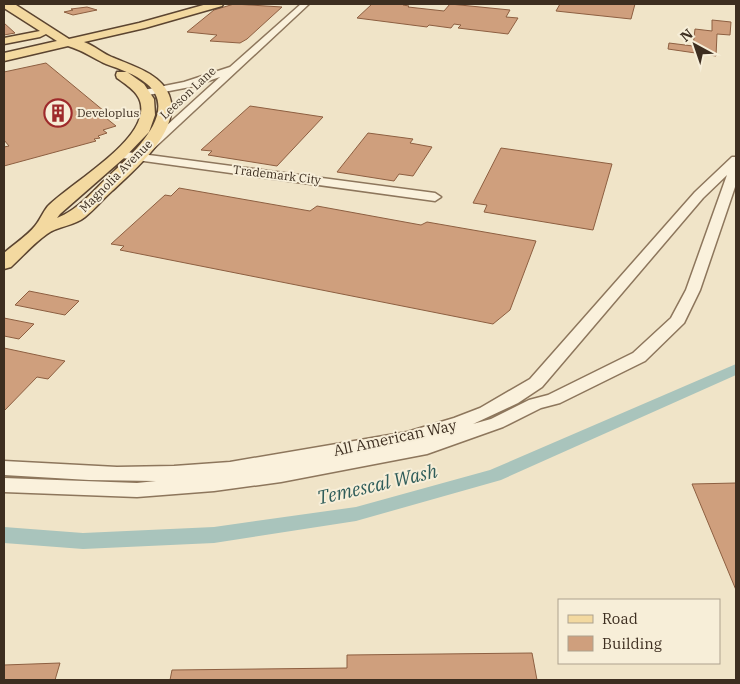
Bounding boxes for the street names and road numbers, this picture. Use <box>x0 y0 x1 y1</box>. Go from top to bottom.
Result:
street label: Leeson Lane <box>157 63 219 122</box>
street label: Magnolia Avenue <box>76 136 155 215</box>
street label: Trademark City <box>232 162 322 187</box>
street label: All American Way <box>332 415 458 460</box>

